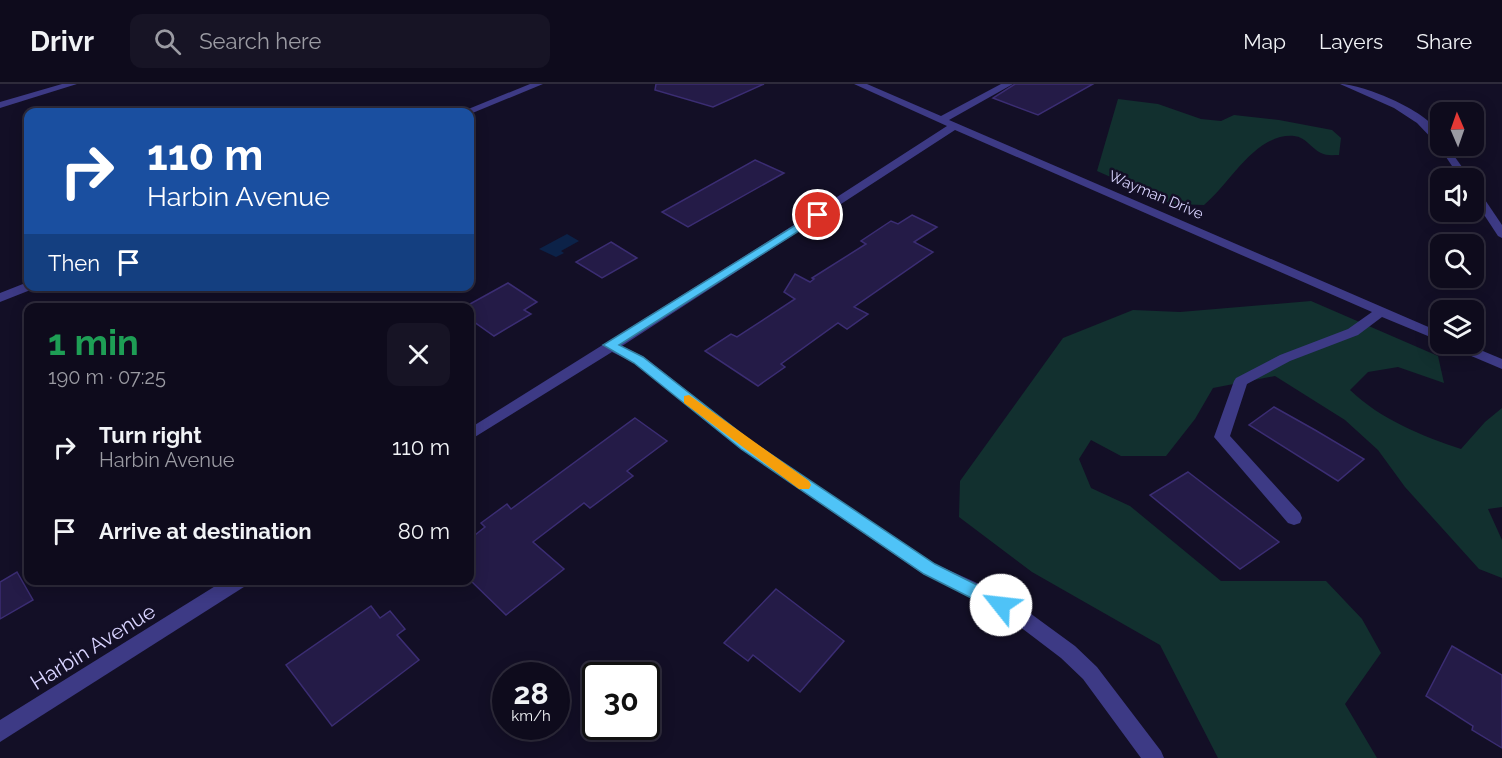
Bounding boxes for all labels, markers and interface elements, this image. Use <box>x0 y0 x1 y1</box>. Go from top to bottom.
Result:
search box <box>130 14 550 68</box>
text: Drivr <box>30 25 94 58</box>
icon: search <box>151 25 184 58</box>
text: Search here <box>199 28 321 54</box>
text: Map <box>1243 29 1286 54</box>
text: Layers <box>1319 29 1383 54</box>
text: Share <box>1416 29 1472 54</box>
north arrow <box>1430 102 1484 156</box>
map controls <box>1430 102 1484 354</box>
text: 110 m <box>147 131 263 180</box>
icon: right <box>48 132 126 210</box>
street label: Wayman Drive <box>1106 167 1206 223</box>
button: sound <box>1430 168 1484 222</box>
text: Harbin Avenue <box>147 181 330 212</box>
pin <box>792 189 843 240</box>
icon: arrive <box>801 198 834 231</box>
button: search <box>1430 234 1484 288</box>
icon: arrive <box>112 246 145 279</box>
text: Then <box>48 250 100 276</box>
button: layers <box>1430 300 1484 354</box>
text: 1 min <box>48 321 139 363</box>
button: close <box>387 323 450 386</box>
text: 190 m · 07:25 <box>48 365 166 389</box>
text: Turn right <box>99 422 202 448</box>
icon: right <box>48 431 81 464</box>
text: 110 m <box>392 434 450 460</box>
text: Harbin Avenue <box>99 448 235 472</box>
icon: arrive <box>48 515 81 548</box>
text: Arrive at destination <box>99 518 312 544</box>
text: 80 m <box>398 518 450 544</box>
position arrow <box>969 573 1033 637</box>
street label: Harbin Avenue <box>26 598 160 695</box>
speed limit sign: 30 <box>582 662 660 740</box>
text: 28 <box>513 676 549 711</box>
text: km/h <box>511 707 551 725</box>

